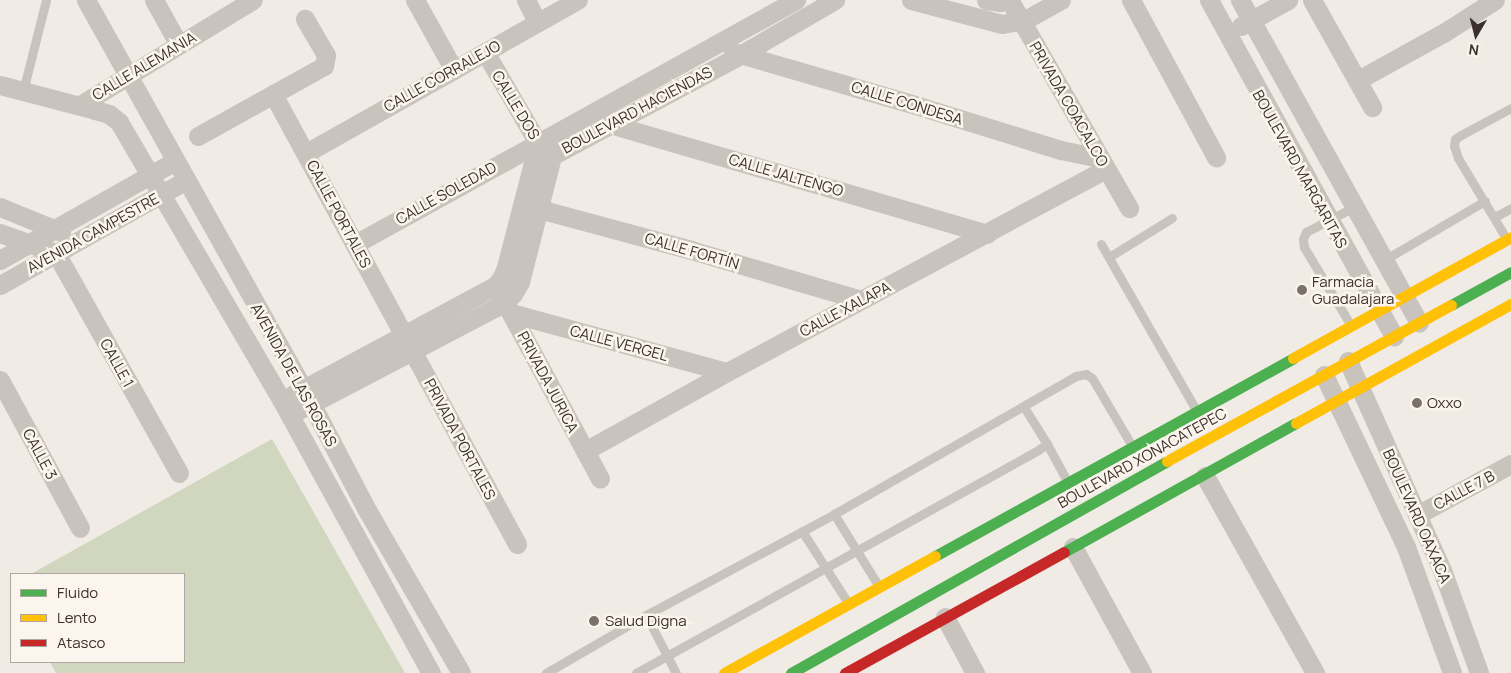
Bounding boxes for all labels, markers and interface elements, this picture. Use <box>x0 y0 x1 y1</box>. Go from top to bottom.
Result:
north arrow <box>1451 10 1501 60</box>
street label: CALLE ALEMANIA <box>89 28 199 104</box>
street label: CALLE CORRALEJO <box>380 36 504 116</box>
street label: PRIVADA COACALCO <box>1026 38 1112 170</box>
text: N <box>1468 40 1480 60</box>
street label: BOULEVARD HACIENDAS <box>559 63 715 157</box>
street label: CALLE DOS <box>488 67 544 143</box>
street label: CALLE CONDESA <box>849 77 965 129</box>
street label: BOULEVARD MARGARITAS <box>1249 87 1351 251</box>
street label: CALLE JALTENGO <box>727 150 845 200</box>
street label: CALLE PORTALES <box>303 157 375 271</box>
street label: CALLE SOLEDAD <box>392 158 500 228</box>
street label: AVENIDA CAMPESTRE <box>24 189 162 277</box>
street label: CALLE FORTÍN <box>643 229 741 273</box>
place label: Farmacia Guadalajara <box>1312 272 1394 307</box>
street label: CALLE XALAPA <box>796 277 894 341</box>
marker: Farmacia Guadalajara <box>1296 284 1308 296</box>
street label: AVENIDA DE LAS ROSAS <box>247 300 341 450</box>
street label: CALLE VERGEL <box>568 321 670 365</box>
street label: PRIVADA JURICA <box>514 328 582 436</box>
street label: CALLE 1 <box>96 336 138 390</box>
street label: PRIVADA PORTALES <box>421 375 499 503</box>
place label: Oxxo <box>1427 394 1462 412</box>
marker: Oxxo <box>1411 397 1423 409</box>
street label: BOULEVARD XONACATEPEC <box>1054 404 1230 512</box>
street label: CALLE 3 <box>19 425 61 483</box>
street label: BOULEVARD OAXACA <box>1379 446 1455 586</box>
street label: CALLE 7 B <box>1430 466 1498 514</box>
legend <box>10 573 185 663</box>
text: Fluido <box>57 582 98 603</box>
text: Lento <box>57 607 97 628</box>
place label: Salud Digna <box>605 612 687 630</box>
marker: Salud Digna <box>587 614 601 628</box>
text: Atasco <box>57 632 105 653</box>

